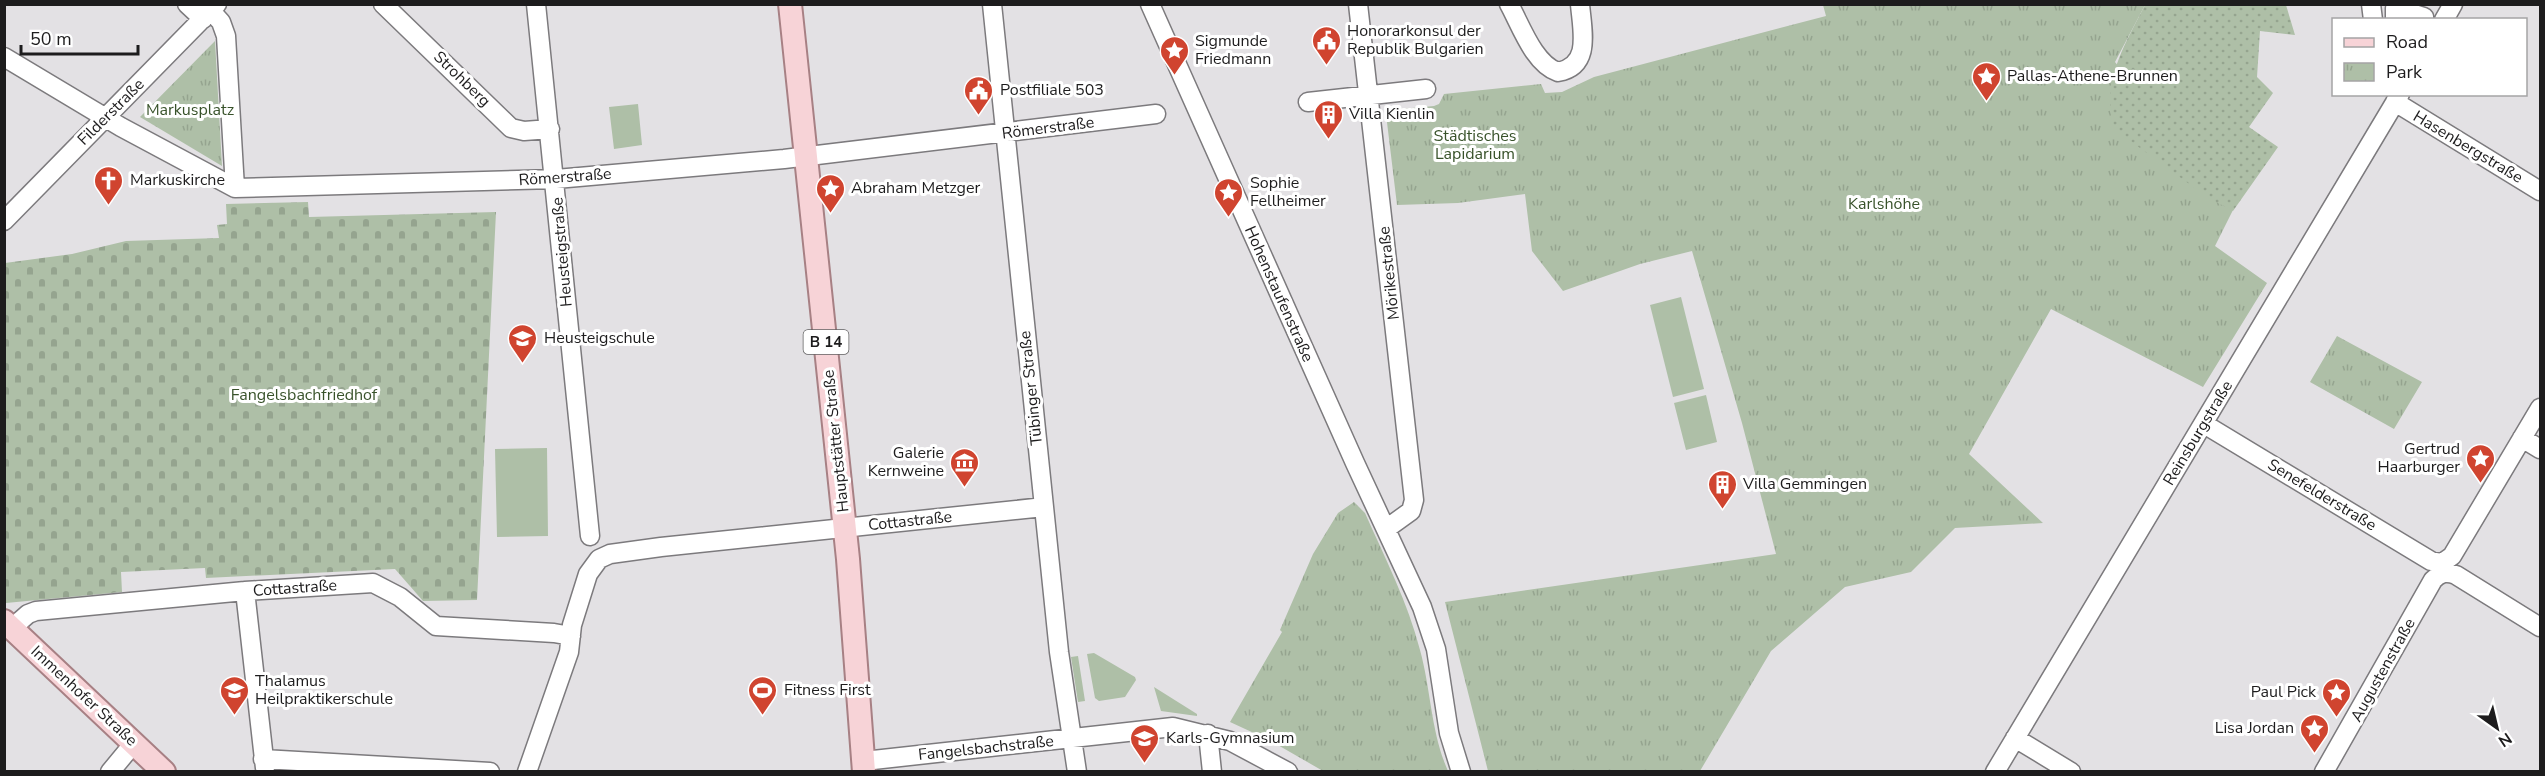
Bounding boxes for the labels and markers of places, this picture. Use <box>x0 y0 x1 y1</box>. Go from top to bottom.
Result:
place label: Honorarkonsul der Republik Bulgarien <box>1347 20 1484 60</box>
public building icon: Honorarkonsul der Republik Bulgarien <box>1310 24 1342 66</box>
place label: Sigmunde Friedmann <box>1195 30 1271 70</box>
place icon: Sigmunde Friedmann <box>1158 34 1190 76</box>
place icon: Pallas-Athene-Brunnen <box>1970 60 2002 102</box>
place label: Pallas-Athene-Brunnen <box>2007 65 2178 87</box>
public building icon: Postfiliale 503 <box>963 74 995 116</box>
place label: Postfiliale 503 <box>1000 79 1104 101</box>
building icon: Villa Kienlin <box>1312 98 1344 140</box>
place label: Villa Kienlin <box>1348 103 1435 125</box>
church icon: Markuskirche <box>93 164 125 206</box>
place label: Markuskirche <box>130 169 225 191</box>
place icon: Abraham Metzger <box>814 172 846 214</box>
place label: Sophie Fellheimer <box>1250 172 1326 212</box>
place icon: Sophie Fellheimer <box>1213 176 1245 218</box>
place label: Abraham Metzger <box>851 177 980 199</box>
school or university icon: Heusteigschule <box>507 322 539 364</box>
place label: Heusteigschule <box>544 327 655 349</box>
place label: Gertrud Haarburger <box>2378 438 2460 478</box>
place label: Galerie Kernweine <box>868 442 944 482</box>
place icon: Gertrud Haarburger <box>2465 442 2497 484</box>
museum icon: Galerie Kernweine <box>949 446 981 488</box>
building icon: Villa Gemmingen <box>1706 468 1738 510</box>
place label: Villa Gemmingen <box>1742 473 1867 495</box>
place label: Thalamus Heilpraktikerschule <box>255 670 393 710</box>
school or university icon: Thalamus Heilpraktikerschule <box>218 674 250 716</box>
sports icon: Fitness First <box>747 674 779 716</box>
place icon: Paul Pick <box>2321 676 2353 718</box>
place label: Fitness First <box>784 679 871 701</box>
place label: Paul Pick <box>2251 681 2317 703</box>
place icon: Lisa Jordan <box>2299 712 2331 754</box>
place label: Lisa Jordan <box>2215 717 2294 739</box>
school or university icon: Karls-Gymnasium <box>1129 722 1161 764</box>
place label: Karls-Gymnasium <box>1166 727 1295 749</box>

